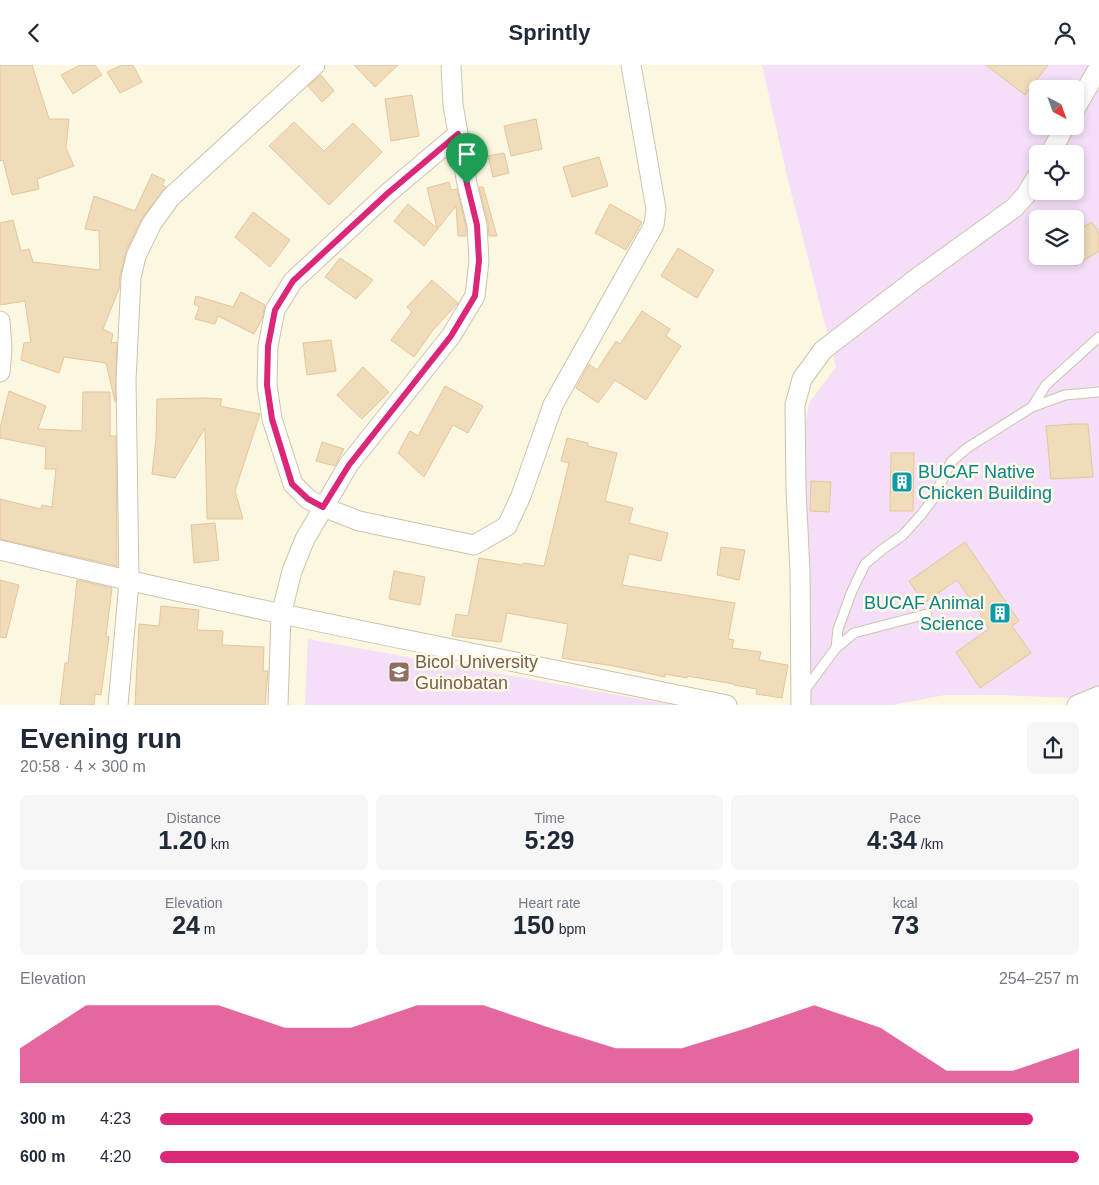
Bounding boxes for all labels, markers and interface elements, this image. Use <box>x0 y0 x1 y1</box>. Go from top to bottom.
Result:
icon: back <box>20 19 48 47</box>
icon: person <box>1051 19 1079 47</box>
text: Sprintly <box>509 20 590 45</box>
north arrow <box>1029 80 1084 135</box>
map controls <box>1029 80 1084 265</box>
pin <box>446 133 488 184</box>
icon: arrive <box>453 140 481 168</box>
button: locate <box>1029 145 1084 200</box>
button: layers <box>1029 210 1084 265</box>
place label: BUCAF Native Chicken Building <box>918 462 1052 503</box>
building icon: BUCAF Native Chicken Building <box>890 470 914 494</box>
place label: BUCAF Animal Science <box>864 593 984 634</box>
building icon: BUCAF Animal Science <box>988 601 1012 625</box>
place label: Bicol University Guinobatan <box>415 652 538 693</box>
school or university icon: Bicol University Guinobatan <box>387 660 411 684</box>
button: share <box>1027 722 1079 774</box>
text: Evening run <box>20 723 182 754</box>
text: 20:58 · 4 × 300 m <box>20 758 146 775</box>
text: Distance <box>167 810 221 826</box>
text: Time <box>534 810 565 826</box>
text: Pace <box>889 810 921 826</box>
text: 1.20 <box>158 826 207 854</box>
text: 5:29 <box>524 826 575 854</box>
text: 4:34 <box>867 826 917 854</box>
text: km <box>207 836 229 852</box>
text: /km <box>917 836 943 852</box>
text: Elevation <box>165 895 223 911</box>
text: Heart rate <box>518 895 581 911</box>
text: kcal <box>893 895 918 911</box>
text: 24 <box>172 911 200 939</box>
text: 150 <box>513 911 555 939</box>
text: 73 <box>891 911 919 939</box>
text: m <box>200 921 216 937</box>
text: bpm <box>555 921 586 937</box>
text: Elevation <box>20 970 86 987</box>
text: 254–257 m <box>999 970 1079 987</box>
text: 300 m <box>20 1110 65 1127</box>
text: 4:23 <box>100 1110 131 1127</box>
text: 600 m <box>20 1148 65 1165</box>
text: 4:20 <box>100 1148 131 1165</box>

